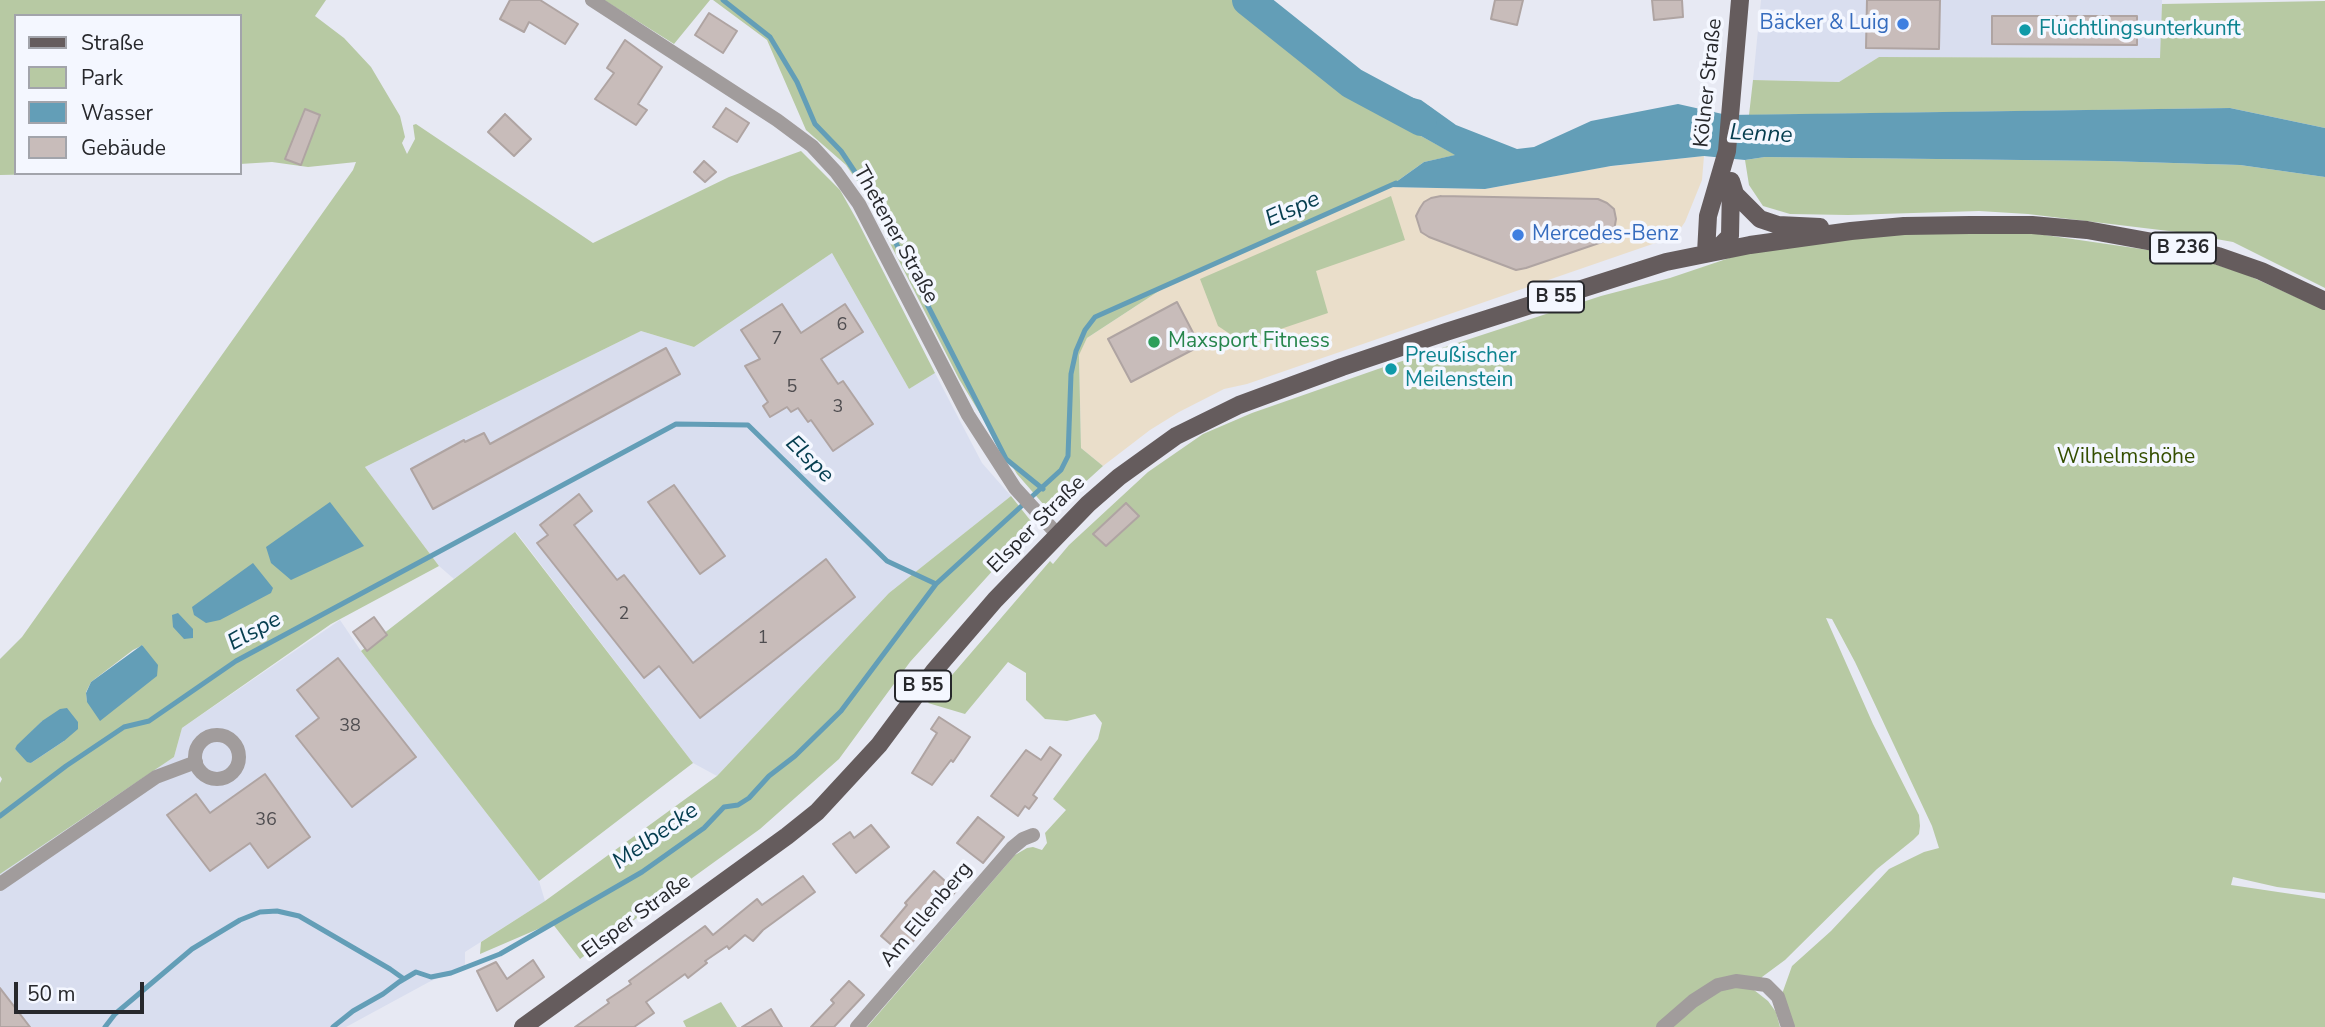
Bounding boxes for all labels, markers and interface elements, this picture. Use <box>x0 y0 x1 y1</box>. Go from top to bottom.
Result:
place label: Bäcker & Luig <box>1760 11 1889 37</box>
legend <box>14 14 242 175</box>
marker: Bäcker & Luig <box>1895 16 1911 32</box>
street label: Kölner Straße <box>1690 17 1728 149</box>
place label: Flüchtlingsunterkunft <box>2039 17 2241 43</box>
marker: Flüchtlingsunterkunft <box>2017 22 2033 38</box>
text: Straße <box>81 29 144 57</box>
text: Park <box>81 64 123 92</box>
text: Wasser <box>81 99 153 127</box>
water label: Lenne <box>1729 120 1793 150</box>
text: Gebäude <box>81 134 166 162</box>
street label: Thetener Straße <box>847 162 943 308</box>
water label: Elspe <box>1261 186 1325 234</box>
place label: Mercedes-Benz <box>1532 222 1679 248</box>
marker: Mercedes-Benz <box>1510 227 1526 243</box>
road number: B 236 <box>2150 232 2216 264</box>
road number: B 55 <box>1528 282 1584 312</box>
house number: 6 <box>837 315 847 337</box>
house number: 7 <box>772 329 782 351</box>
place label: Maxsport Fitness <box>1168 329 1330 355</box>
marker: Maxsport Fitness <box>1146 334 1162 350</box>
place label: Preußischer Meilenstein <box>1405 344 1517 394</box>
marker: Preußischer Meilenstein <box>1383 361 1399 377</box>
house number: 5 <box>787 377 797 399</box>
house number: 3 <box>833 397 843 419</box>
water label: Elspe <box>779 430 839 490</box>
park label: Wilhelmshöhe <box>2057 445 2195 471</box>
street label: Elsper Straße <box>983 471 1091 579</box>
house number: 2 <box>619 604 629 626</box>
water label: Elspe <box>223 606 287 658</box>
house number: 1 <box>758 628 768 650</box>
road number: B 55 <box>895 670 951 702</box>
house number: 38 <box>339 716 361 738</box>
water label: Melbecke <box>608 797 704 877</box>
house number: 36 <box>255 810 277 832</box>
street label: Am Ellenberg <box>876 857 978 973</box>
street label: Elsper Straße <box>578 869 696 965</box>
scale bar <box>18 968 147 1012</box>
text: 50 m <box>27 980 76 1008</box>

